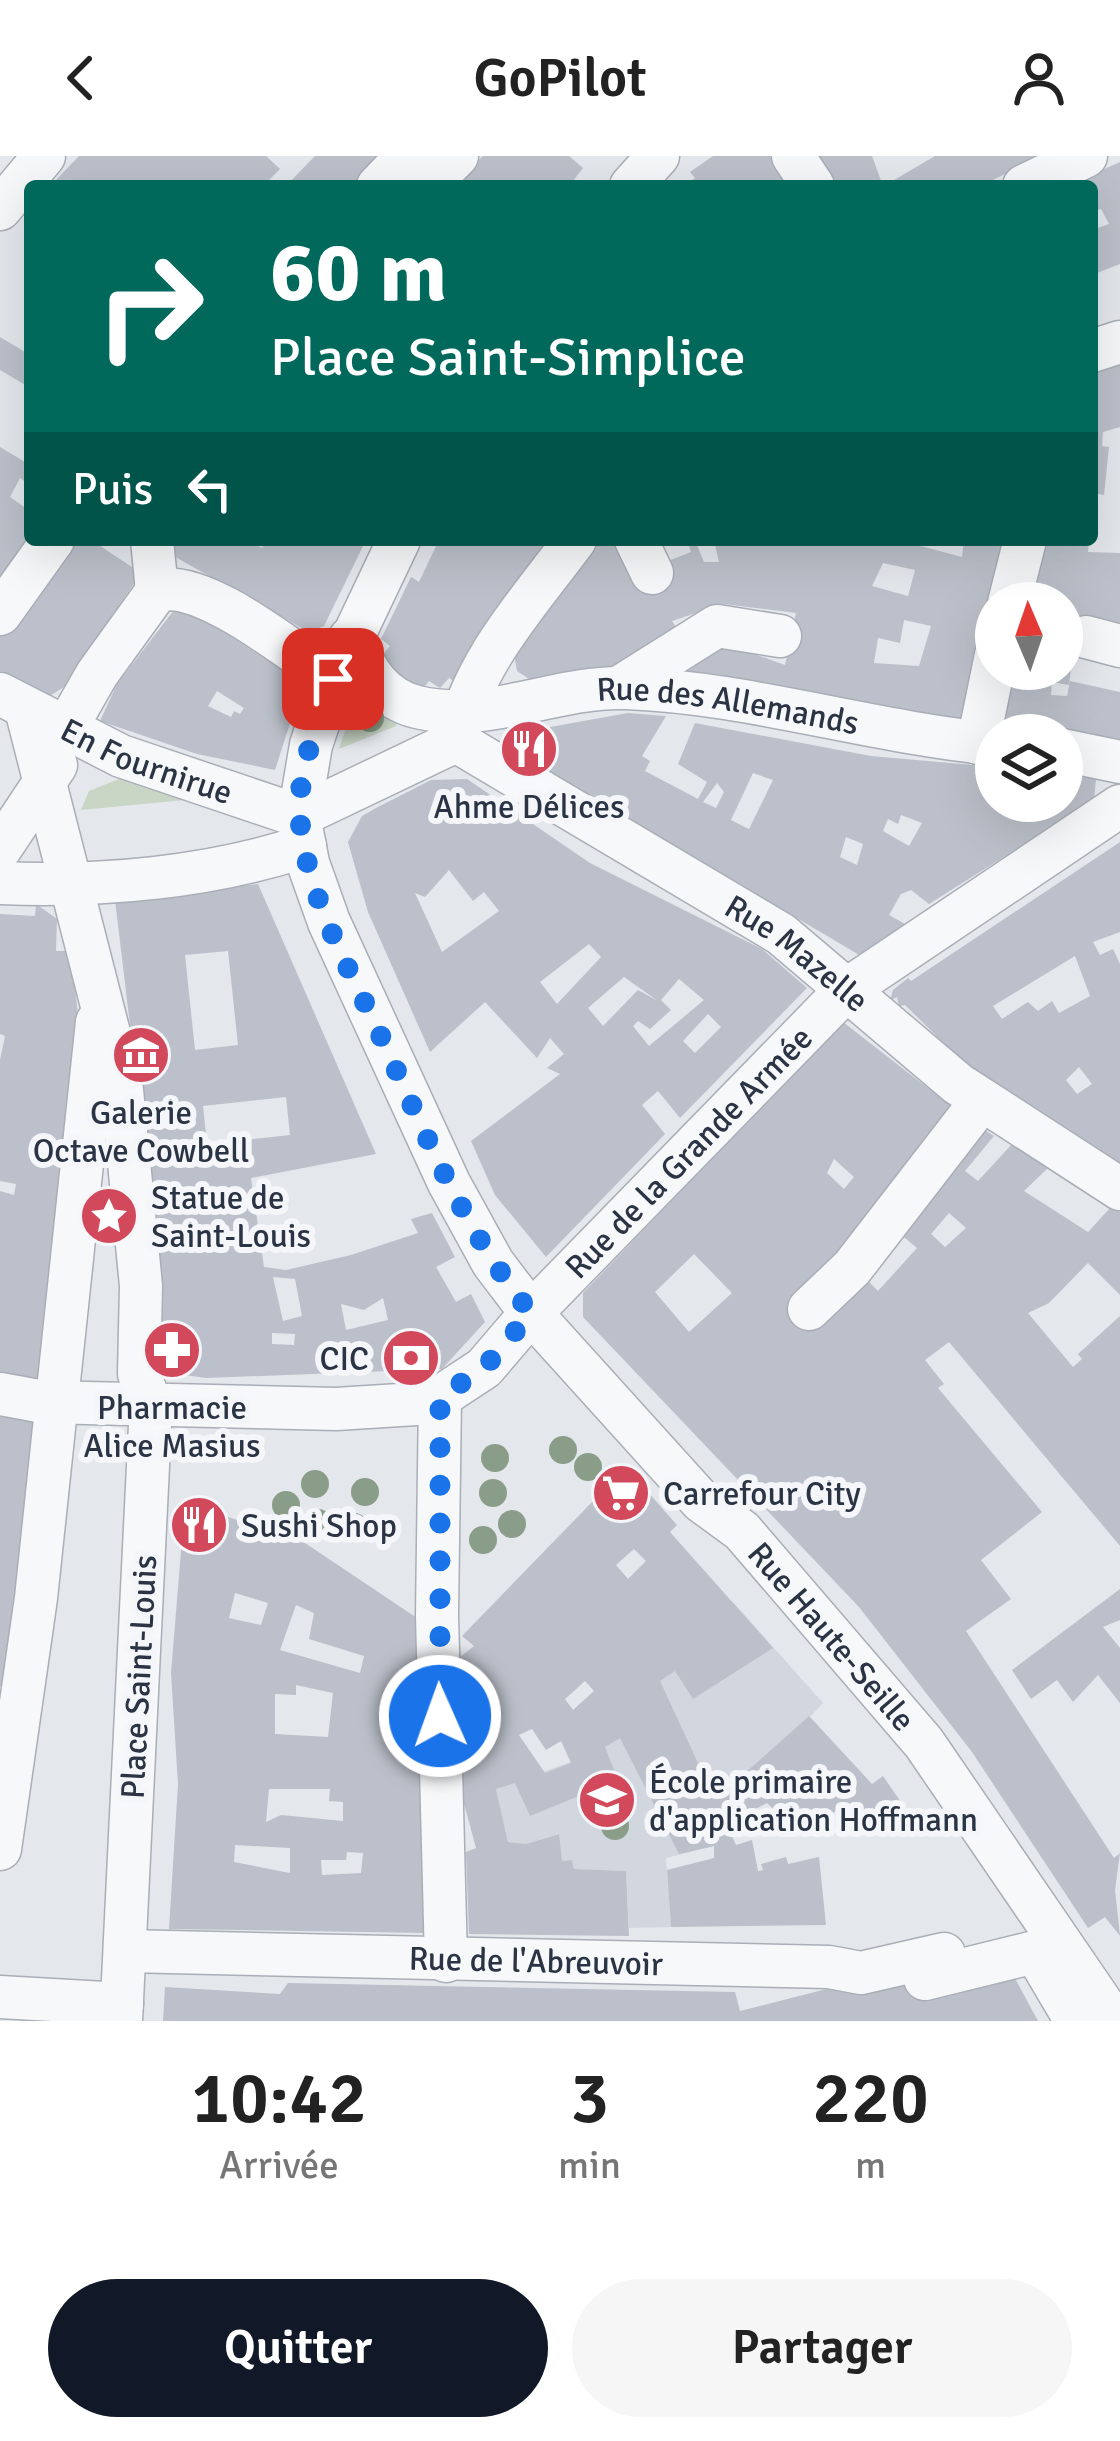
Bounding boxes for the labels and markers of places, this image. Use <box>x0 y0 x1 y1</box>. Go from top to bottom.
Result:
pin <box>282 628 384 730</box>
restaurant icon: Ahme Délices <box>498 718 560 780</box>
place label: Ahme Délices <box>434 787 624 828</box>
museum icon: Galerie Octave Cowbell <box>110 1024 172 1086</box>
place label: Galerie Octave Cowbell <box>33 1093 249 1172</box>
place label: Statue de Saint-Louis <box>151 1178 311 1257</box>
place icon: Statue de Saint-Louis <box>78 1185 140 1247</box>
pharmacy icon: Pharmacie Alice Masius <box>141 1319 203 1381</box>
bank icon: CIC <box>380 1327 442 1389</box>
place label: CIC <box>319 1339 369 1380</box>
place label: Pharmacie Alice Masius <box>84 1388 260 1467</box>
supermarket icon: Carrefour City <box>590 1462 652 1524</box>
place label: Carrefour City <box>663 1474 861 1515</box>
restaurant icon: Sushi Shop <box>168 1494 230 1556</box>
place label: Sushi Shop <box>241 1506 397 1547</box>
place label: École primaire d'application Hoffmann <box>649 1762 978 1841</box>
school or university icon: École primaire d'application Hoffmann <box>576 1769 638 1831</box>

